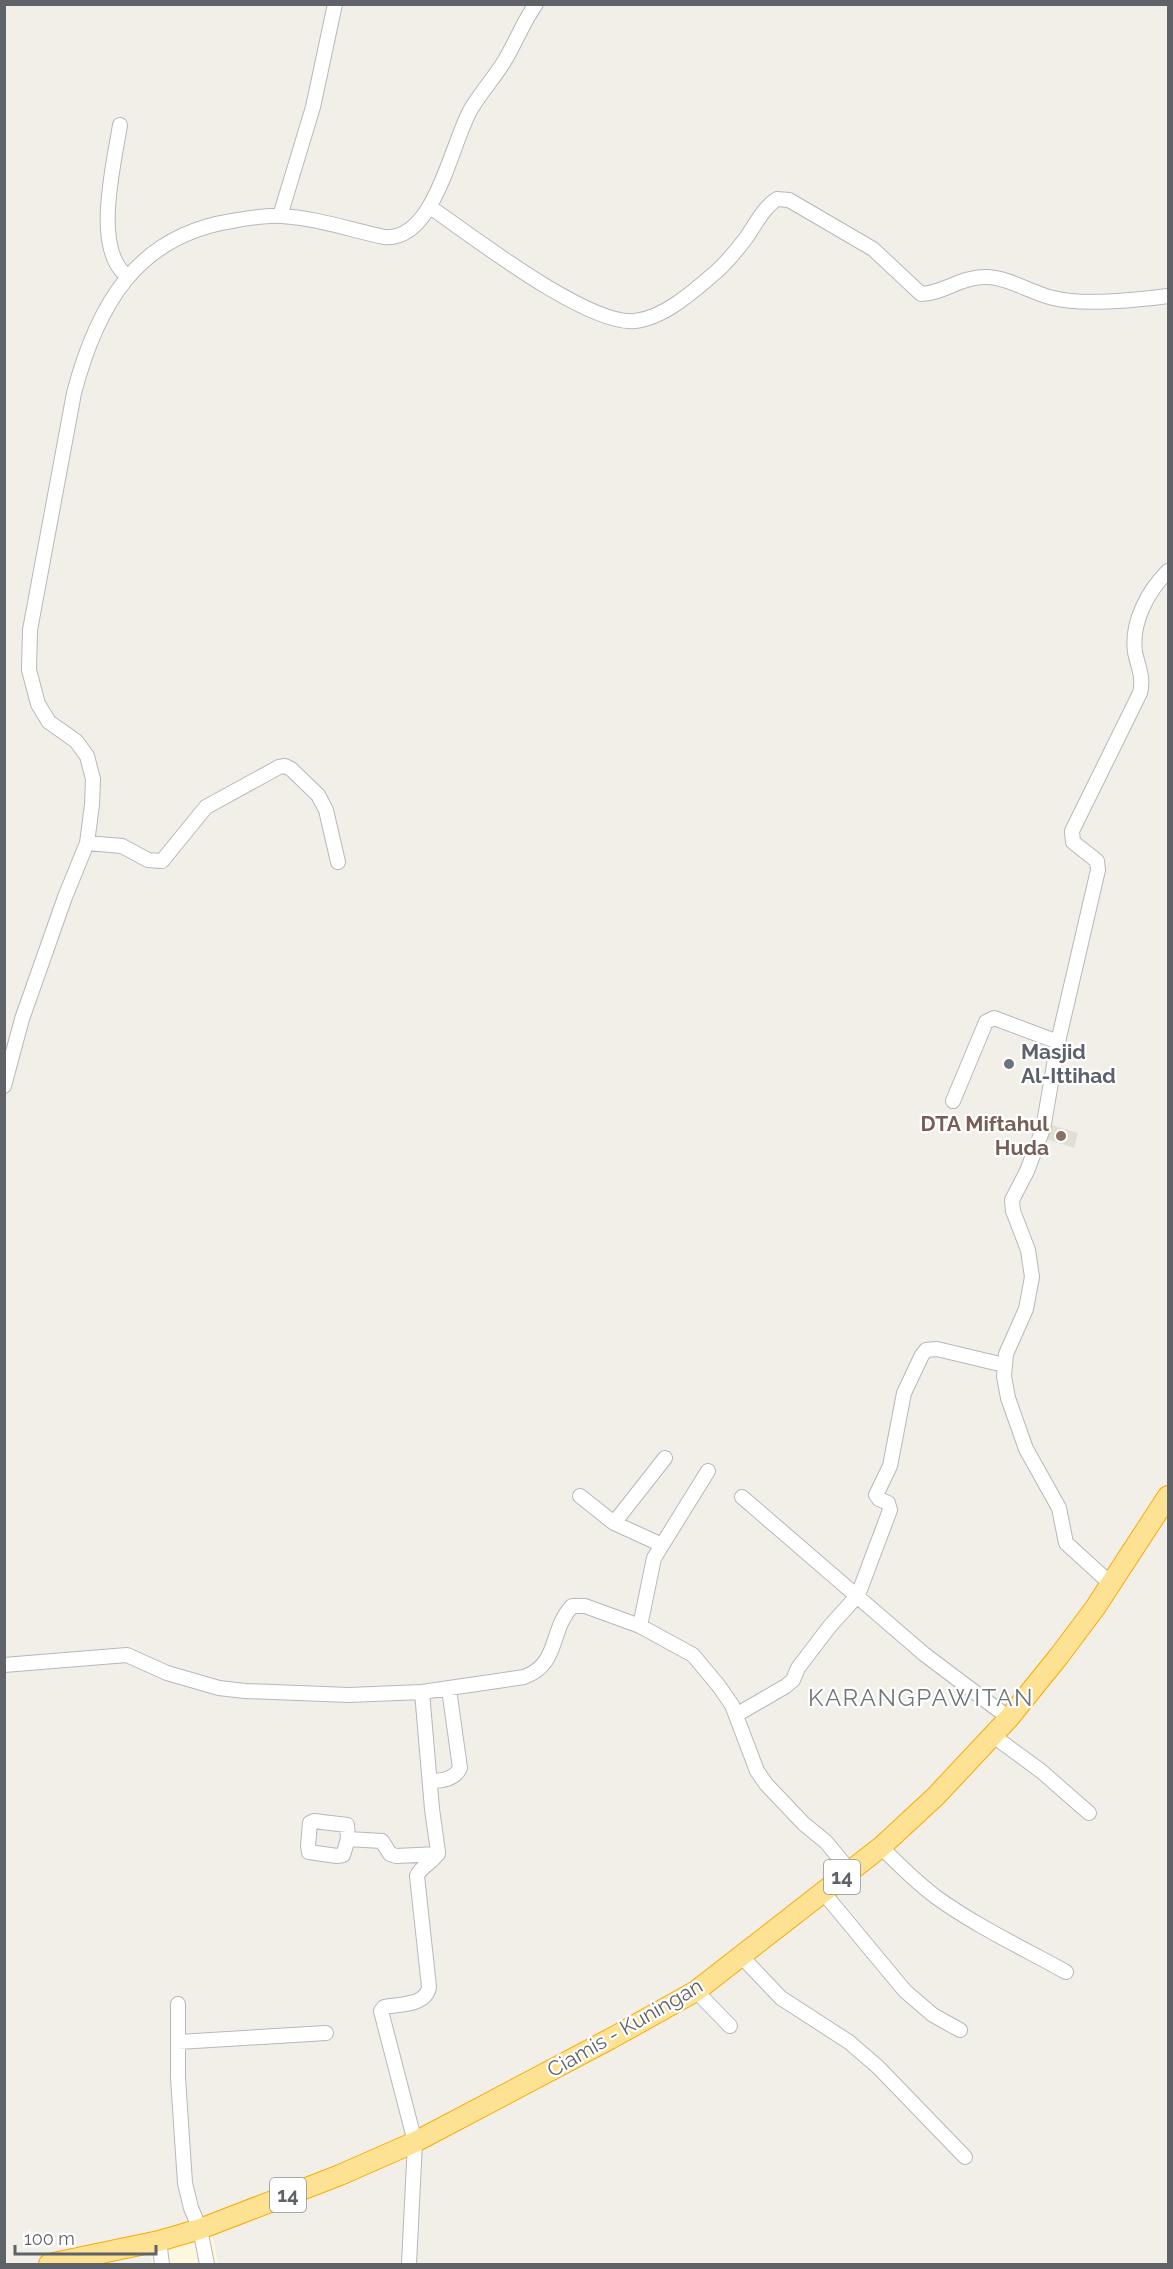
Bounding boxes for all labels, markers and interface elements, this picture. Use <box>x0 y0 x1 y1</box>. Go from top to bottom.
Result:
place label: Masjid Al-Ittihad <box>1021 1039 1116 1088</box>
marker: Masjid Al-Ittihad <box>1002 1057 1016 1071</box>
place label: DTA Miftahul Huda <box>920 1111 1049 1160</box>
marker: DTA Miftahul Huda <box>1054 1129 1068 1143</box>
district label: KARANGPAWITAN <box>808 1683 1034 1712</box>
road number: 14 <box>824 1860 860 1894</box>
street label: Ciamis - Kuningan <box>543 1973 707 2082</box>
road number: 14 <box>270 2178 306 2212</box>
scale bar <box>15 2218 156 2256</box>
text: 100 m <box>24 2228 75 2249</box>

